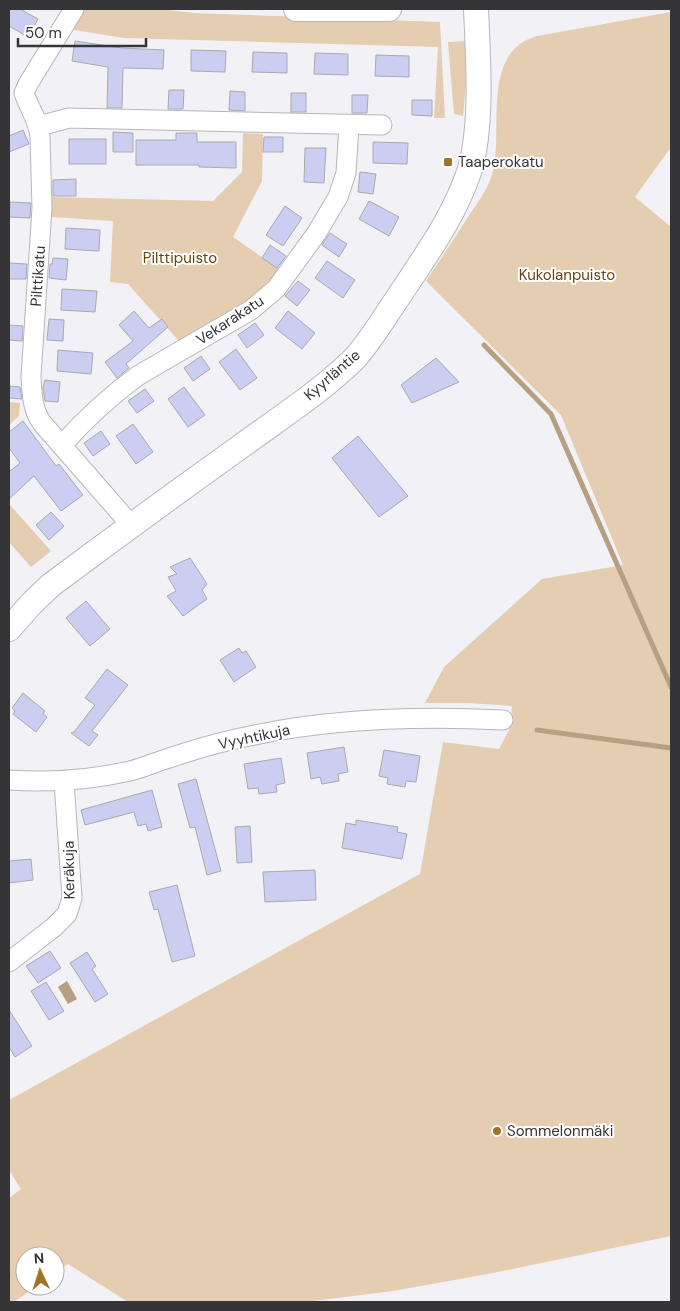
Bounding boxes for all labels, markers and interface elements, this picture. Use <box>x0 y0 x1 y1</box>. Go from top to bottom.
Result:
scale bar <box>18 15 145 47</box>
text: 50 m <box>25 23 62 43</box>
place label: Taaperokatu <box>458 152 544 172</box>
marker: Taaperokatu <box>442 156 454 168</box>
street label: Pilttikatu <box>26 245 50 307</box>
park label: Pilttipuisto <box>143 248 217 268</box>
park label: Kukolanpuisto <box>519 265 615 285</box>
street label: Vekarakatu <box>192 291 268 349</box>
street label: Kyyrläntie <box>300 345 364 405</box>
street label: Vyyhtikuja <box>216 720 292 754</box>
street label: Keräkuja <box>58 841 80 899</box>
place label: Sommelonmäki <box>507 1121 613 1141</box>
marker: Sommelonmäki <box>491 1125 503 1137</box>
north arrow <box>15 1246 65 1296</box>
text: N <box>33 1249 45 1267</box>

